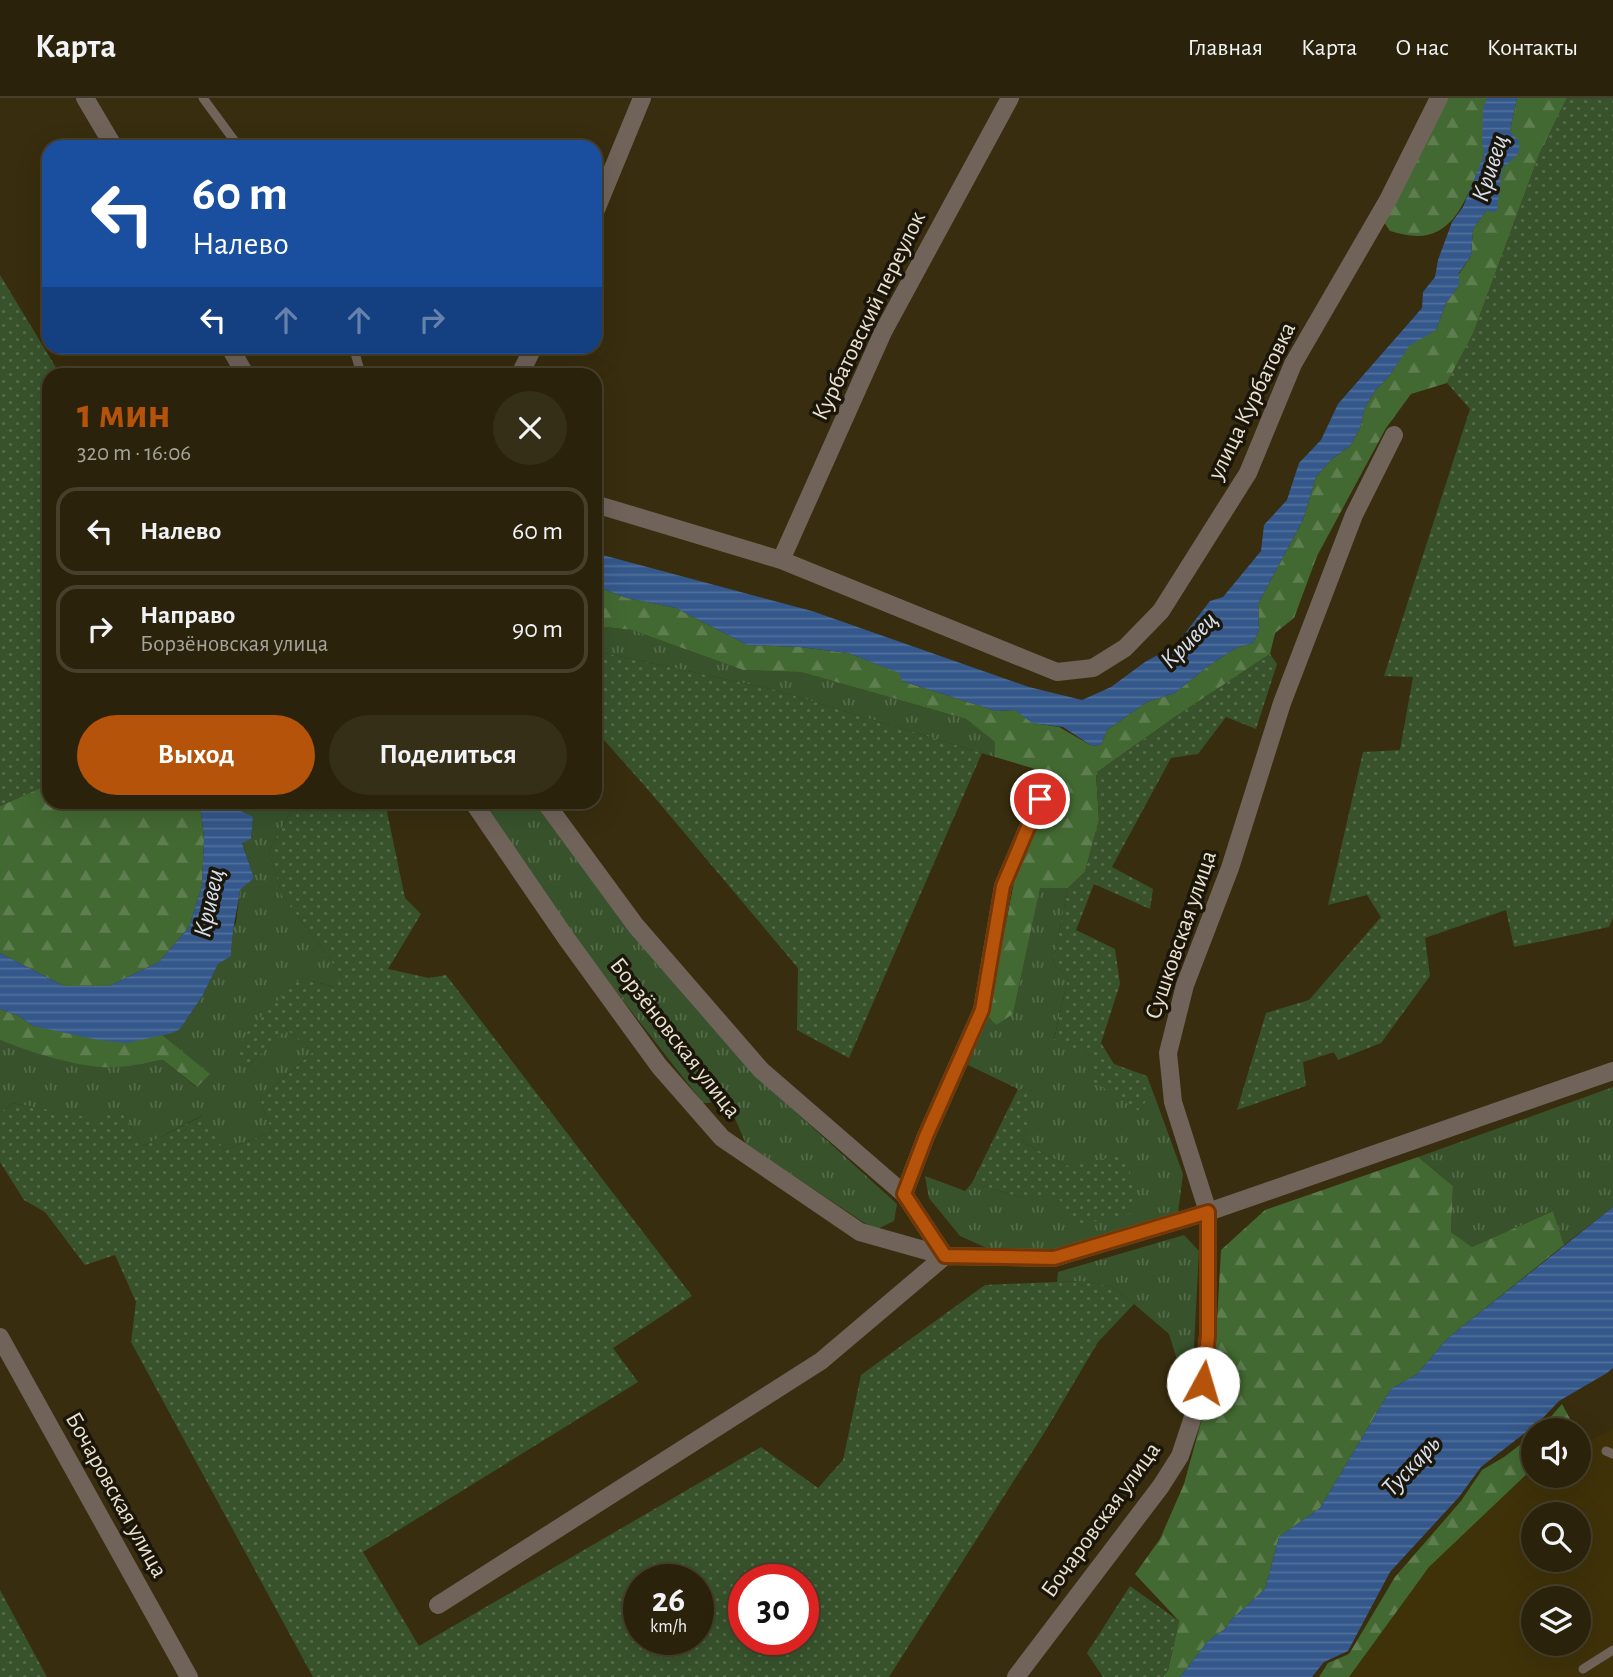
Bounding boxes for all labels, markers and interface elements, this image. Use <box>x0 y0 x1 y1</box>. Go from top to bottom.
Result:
text: Карта <box>35 31 116 64</box>
text: Главная <box>1188 36 1263 60</box>
text: Карта <box>1301 36 1357 60</box>
text: О нас <box>1395 36 1449 60</box>
text: Контакты <box>1487 36 1578 60</box>
water label: Кривец <box>1467 131 1513 205</box>
icon: left <box>77 168 168 259</box>
text: 60 m <box>192 170 288 219</box>
street label: Курбатовский переулок <box>808 208 930 424</box>
text: Налево <box>192 228 289 260</box>
icon: left <box>194 301 232 339</box>
icon: ahead <box>267 301 305 339</box>
icon: ahead <box>340 301 378 339</box>
icon: right <box>413 301 451 339</box>
street label: улица Курбатовка <box>1203 319 1300 484</box>
button: close <box>493 391 567 465</box>
text: 1 мин <box>77 393 171 435</box>
text: 320 m · 16:06 <box>77 442 191 465</box>
icon: left <box>81 512 119 550</box>
text: Налево <box>140 518 221 544</box>
text: 60 m <box>512 518 563 544</box>
text: Направо <box>140 602 235 628</box>
water label: Кривец <box>1155 606 1223 674</box>
icon: right <box>81 610 119 648</box>
text: 90 m <box>512 616 563 642</box>
text: Борзёновская улица <box>140 633 328 656</box>
button: Выход <box>77 715 315 795</box>
button: Поделиться <box>329 715 567 795</box>
pin <box>1010 769 1070 829</box>
icon: arrive <box>1021 780 1059 818</box>
street label: Сушковская улица <box>1141 848 1221 1022</box>
water label: Кривец <box>189 867 229 939</box>
street label: Борзёновская улица <box>605 953 745 1123</box>
position arrow <box>1166 1346 1240 1420</box>
street label: Бочаровская улица <box>61 1408 171 1582</box>
map controls <box>1521 1418 1591 1656</box>
button: sound <box>1521 1418 1591 1488</box>
water label: Тускарь <box>1377 1430 1445 1502</box>
street label: Бочаровская улица <box>1037 1438 1165 1602</box>
button: search <box>1521 1502 1591 1572</box>
speed limit sign: 30 <box>728 1564 819 1655</box>
text: 26 <box>652 1583 685 1618</box>
button: layers <box>1521 1586 1591 1656</box>
text: km/h <box>650 1618 687 1636</box>

